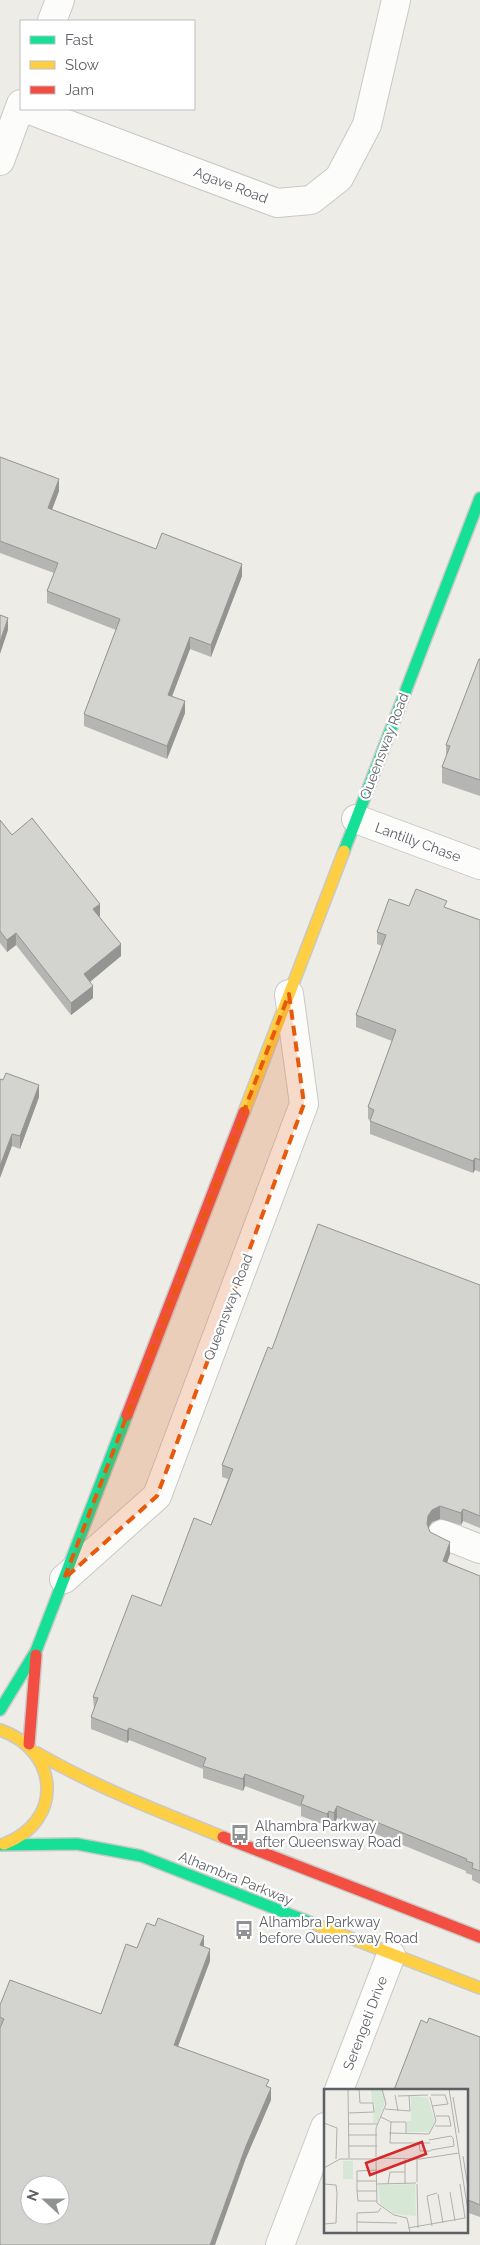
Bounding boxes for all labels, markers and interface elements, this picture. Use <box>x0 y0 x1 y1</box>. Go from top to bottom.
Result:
legend <box>20 20 195 110</box>
text: Fast <box>65 31 93 49</box>
text: Slow <box>65 56 99 74</box>
text: Jam <box>65 81 94 99</box>
street label: Agave Road <box>192 164 270 206</box>
street label: Queensway Road <box>356 690 412 802</box>
street label: Lantilly Chase <box>373 819 463 865</box>
street label: Queensway Road <box>200 1251 256 1363</box>
place label: Alhambra Parkway after Queensway Road <box>255 1818 401 1850</box>
bus stop icon: Alhambra Parkway after Queensway Road <box>229 1823 251 1845</box>
street label: Alhambra Parkway <box>177 1848 296 1908</box>
place label: Alhambra Parkway before Queensway Road <box>259 1914 418 1946</box>
bus stop icon: Alhambra Parkway before Queensway Road <box>233 1919 255 1941</box>
street label: Serengeti Drive <box>340 1974 390 2072</box>
inset map <box>324 2089 468 2232</box>
north arrow <box>20 2175 70 2225</box>
text: N <box>23 2187 42 2203</box>

